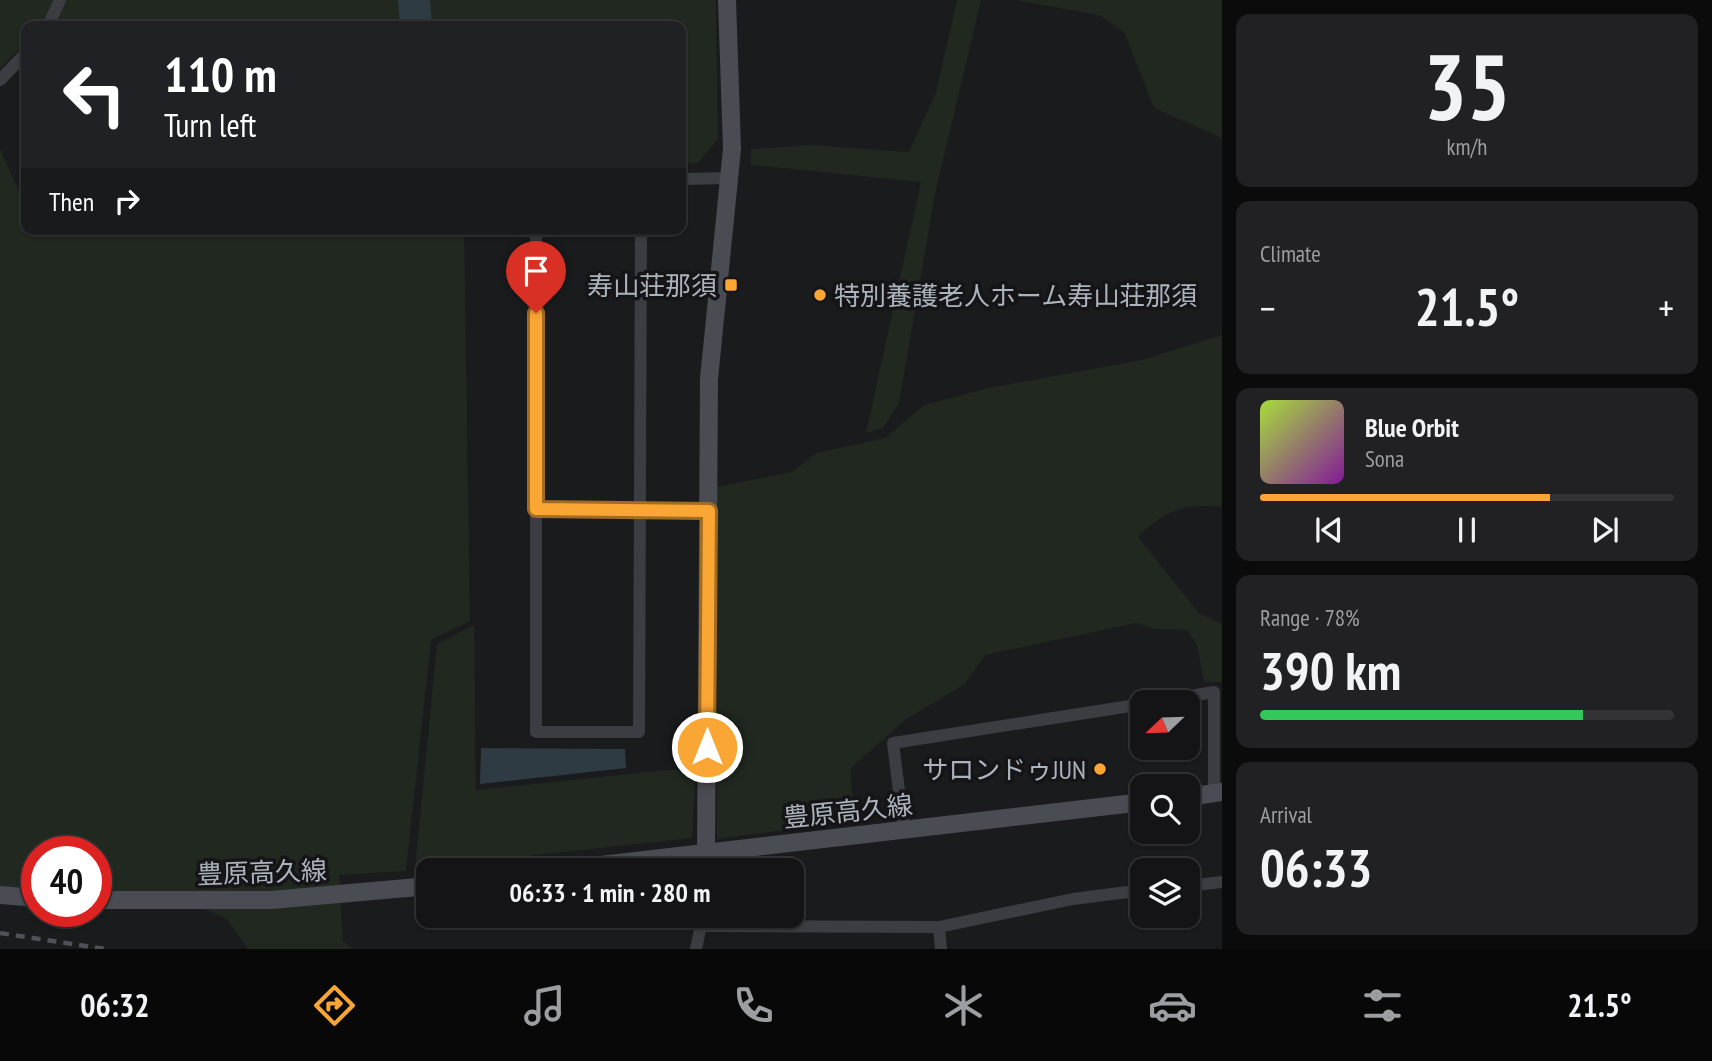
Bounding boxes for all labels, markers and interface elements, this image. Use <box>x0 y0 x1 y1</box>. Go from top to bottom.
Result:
text: 35 <box>1424 27 1511 145</box>
text: 110 m <box>164 42 277 106</box>
icon: left <box>49 49 140 140</box>
text: Turn left <box>164 104 256 146</box>
text: km/h <box>1447 132 1487 161</box>
icon: right <box>108 182 146 220</box>
text: Then <box>49 185 94 218</box>
text: Climate <box>1260 239 1321 268</box>
pin <box>506 241 566 313</box>
icon: arrive <box>517 252 555 290</box>
place label: 寿山荘那須 <box>587 269 717 302</box>
text: 21.5° <box>1415 273 1519 340</box>
marker: 寿山荘那須 <box>723 277 739 293</box>
place label: 特別養護老人ホーム寿山荘那須 <box>834 279 1197 312</box>
text: − <box>1260 283 1276 332</box>
text: + <box>1658 283 1674 332</box>
marker: 特別養護老人ホーム寿山荘那須 <box>812 287 828 303</box>
text: Blue Orbit <box>1365 411 1459 444</box>
text: Sona <box>1365 444 1404 473</box>
icon: previous <box>1310 511 1348 549</box>
icon: pause <box>1448 511 1486 549</box>
icon: next <box>1586 511 1624 549</box>
text: Range · 78% <box>1260 603 1360 632</box>
text: 390 km <box>1260 637 1401 704</box>
north arrow <box>1130 690 1200 760</box>
map controls <box>1130 690 1200 928</box>
position arrow <box>670 710 744 784</box>
place label: サロンドゥJUN <box>922 753 1086 786</box>
marker: サロンドゥJUN <box>1092 761 1108 777</box>
button: search <box>1130 774 1200 844</box>
street label: 豊原高久線 <box>782 788 914 834</box>
text: Arrival <box>1260 800 1312 829</box>
text: 06:33 <box>1260 834 1372 901</box>
speed limit sign: 40 <box>21 836 112 927</box>
street label: 豊原高久線 <box>196 853 328 891</box>
button: layers <box>1130 858 1200 928</box>
text: 06:33 · 1 min · 280 m <box>510 876 710 909</box>
icon: directions <box>310 981 359 1030</box>
icon: music <box>520 981 569 1030</box>
icon: phone <box>729 981 778 1030</box>
icon: climate <box>939 981 988 1030</box>
icon: car <box>1148 981 1197 1030</box>
icon: filters <box>1358 981 1407 1030</box>
text: 06:32 <box>80 984 149 1026</box>
text: 21.5° <box>1567 984 1632 1026</box>

